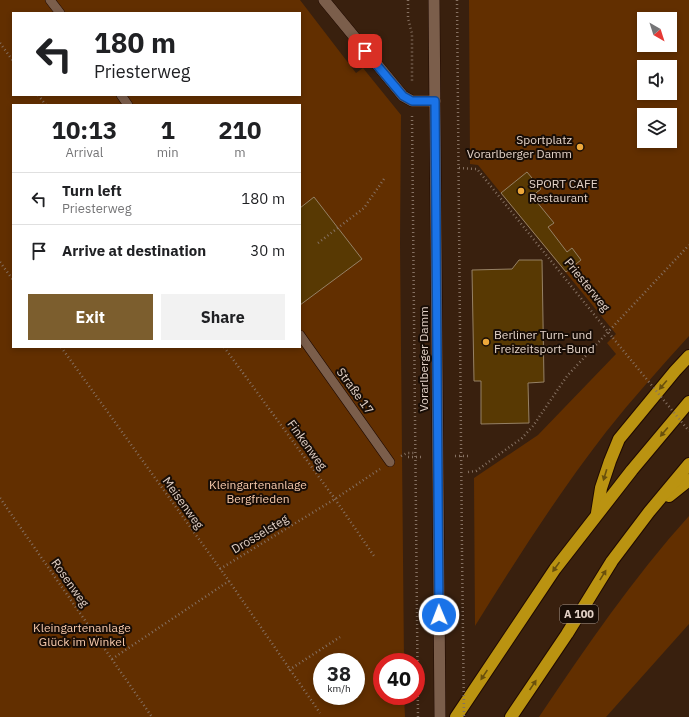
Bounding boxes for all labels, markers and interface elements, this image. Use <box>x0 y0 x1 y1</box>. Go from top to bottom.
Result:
north arrow <box>637 12 677 52</box>
map controls <box>637 12 677 148</box>
text: 180 m <box>94 24 176 61</box>
icon: left <box>28 28 80 80</box>
pin <box>348 34 382 68</box>
icon: arrive <box>354 40 376 62</box>
text: Priesterweg <box>94 60 190 83</box>
button: sound <box>637 60 677 100</box>
button: layers <box>637 108 677 148</box>
text: 10:13 <box>52 114 117 146</box>
text: 1 <box>160 114 175 146</box>
text: 210 <box>218 114 261 146</box>
place label: Sportplatz Vorarlberger Damm <box>467 132 572 161</box>
marker: Sportplatz Vorarlberger Damm <box>575 142 585 152</box>
text: Arrival <box>65 144 103 161</box>
text: min <box>157 144 179 161</box>
text: m <box>234 144 245 161</box>
place label: SPORT CAFE Restaurant <box>529 176 598 205</box>
text: Turn left <box>62 181 122 200</box>
marker: SPORT CAFE Restaurant <box>516 186 526 196</box>
icon: left <box>28 188 50 210</box>
text: 180 m <box>241 189 285 208</box>
text: Priesterweg <box>62 200 132 217</box>
icon: arrive <box>28 240 50 262</box>
text: Arrive at destination <box>62 241 206 260</box>
text: 30 m <box>250 241 285 260</box>
street label: Priesterweg <box>561 255 614 315</box>
button: Exit <box>28 294 153 340</box>
button: Share <box>161 294 285 340</box>
street label: Vorarlberger Damm <box>416 306 431 412</box>
place label: Berliner Turn- und Freizeitsport-Bund <box>494 327 595 356</box>
marker: Berliner Turn- und Freizeitsport-Bund <box>481 337 491 347</box>
street label: Straße 17 <box>334 365 377 417</box>
one-way arrow <box>659 379 668 390</box>
street label: Finkenweg <box>284 417 331 473</box>
one-way arrow <box>659 427 668 437</box>
one-way arrow <box>602 470 608 482</box>
street label: Meisenweg <box>160 474 208 532</box>
park label: Kleingartenanlage Bergfrieden <box>209 477 307 506</box>
street label: Drosselsteg <box>229 510 291 556</box>
street label: Rosenweg <box>48 556 93 610</box>
one-way arrow <box>552 562 561 573</box>
one-way arrow <box>599 570 607 580</box>
position arrow <box>418 594 460 636</box>
road number: A 100 <box>560 605 598 623</box>
park label: Kleingartenanlage Glück im Winkel <box>33 620 131 649</box>
speed limit sign: 40 <box>373 653 425 705</box>
text: 38 <box>327 660 351 687</box>
one-way arrow <box>480 670 488 680</box>
one-way arrow <box>529 679 537 690</box>
text: km/h <box>327 682 351 695</box>

